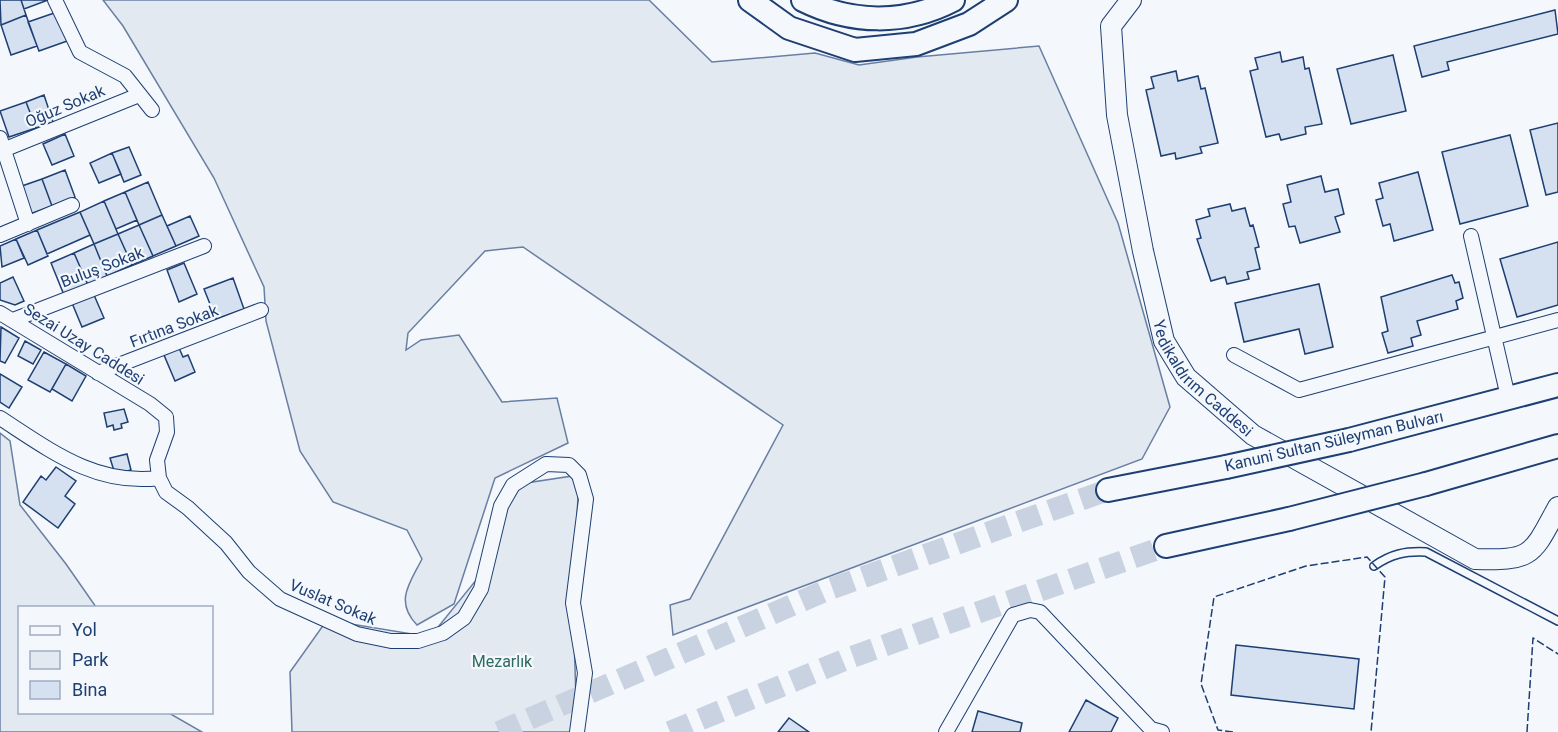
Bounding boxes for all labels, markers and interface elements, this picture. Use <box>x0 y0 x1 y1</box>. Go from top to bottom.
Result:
street label: Oğuz Sokak <box>23 80 108 131</box>
street label: Buluş Sokak <box>58 242 147 292</box>
street label: Sezai Uzay Caddesi <box>20 299 148 389</box>
street label: Fırtına Sokak <box>127 300 222 352</box>
street label: Yedikaldırım Caddesi <box>1150 318 1257 440</box>
street label: Kanuni Sultan Süleyman Bulvarı <box>1223 407 1445 475</box>
street label: Vuslat Sokak <box>287 575 380 629</box>
legend <box>18 606 213 714</box>
text: Yol <box>72 619 97 640</box>
text: Park <box>72 649 109 670</box>
park label: Mezarlık <box>472 652 533 671</box>
text: Bina <box>72 679 107 700</box>

